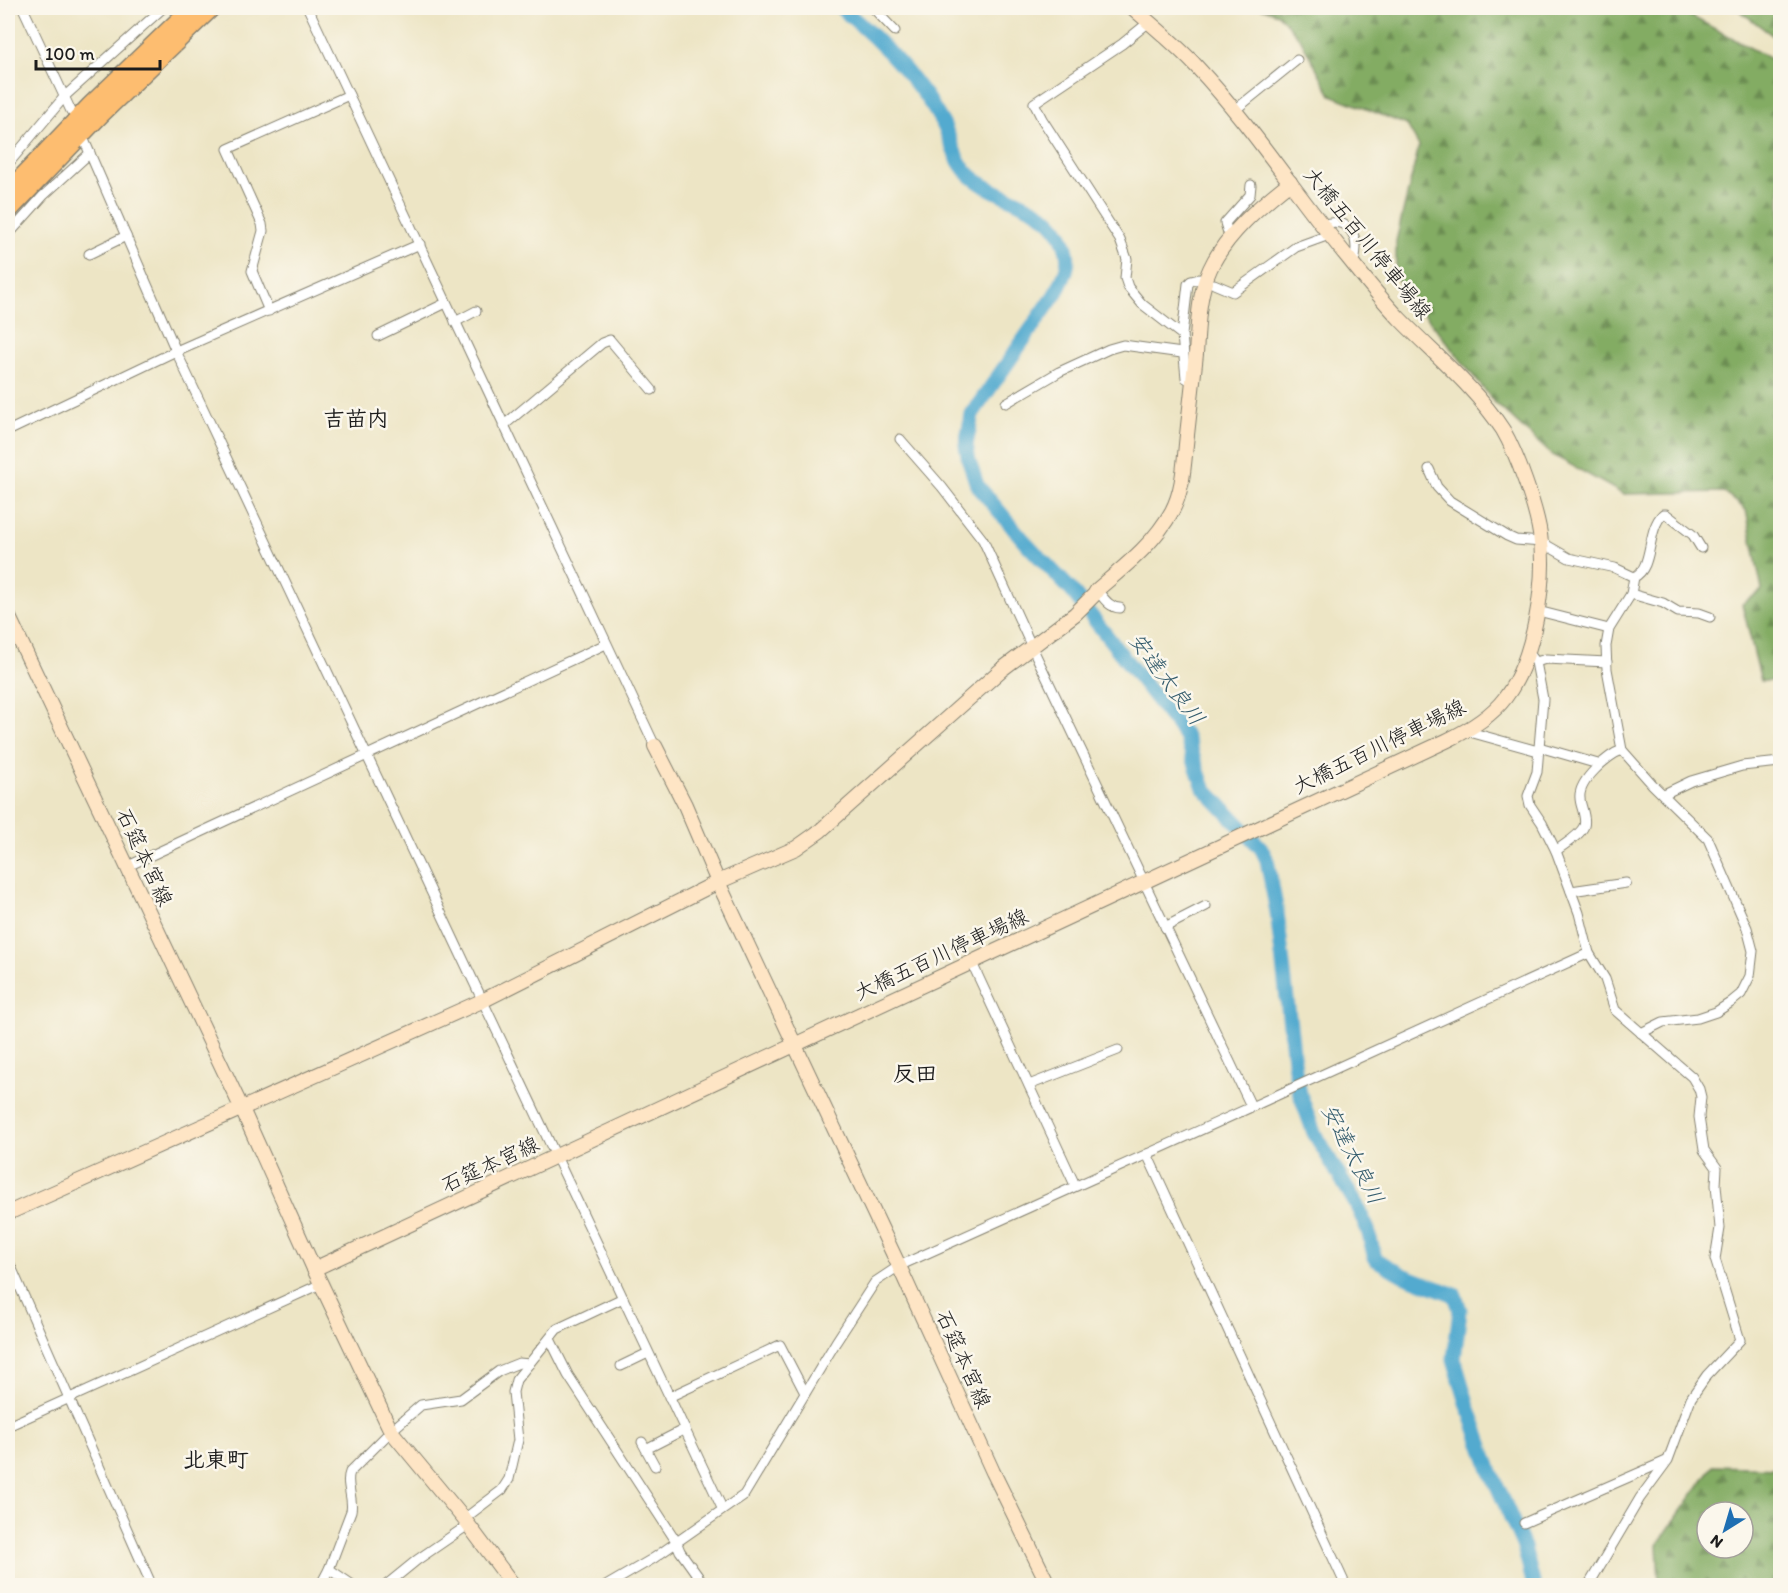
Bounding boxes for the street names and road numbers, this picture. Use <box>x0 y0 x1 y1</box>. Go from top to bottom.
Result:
street label: 大橋五百川停車場線 <box>1299 162 1437 324</box>
street label: 大橋五百川停車場線 <box>1289 693 1469 799</box>
street label: 石筵本宮線 <box>111 804 179 910</box>
street label: 大橋五百川停車場線 <box>850 903 1032 1005</box>
street label: 石筵本宮線 <box>437 1130 543 1198</box>
street label: 石筵本宮線 <box>931 1306 997 1412</box>

